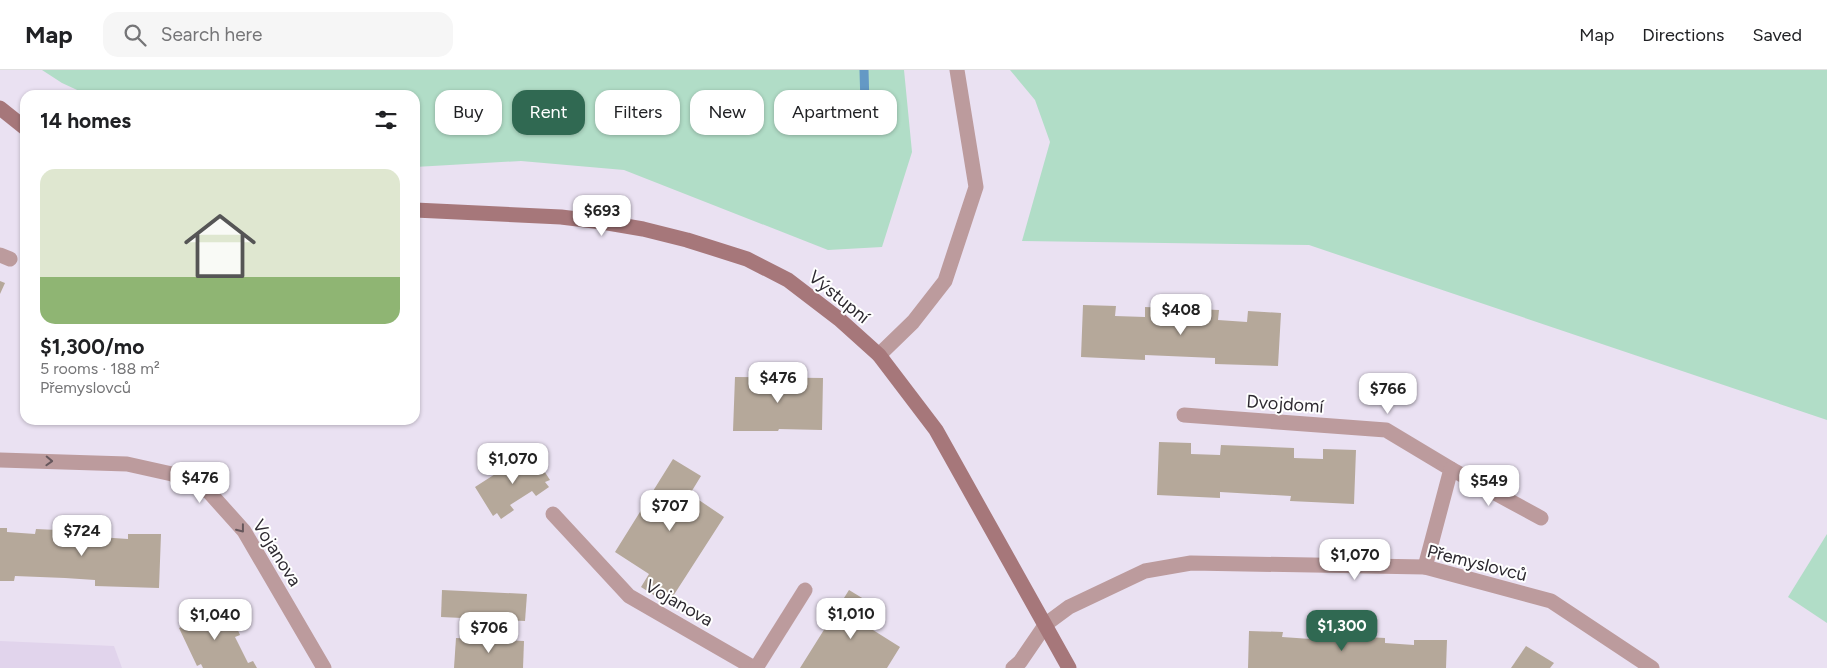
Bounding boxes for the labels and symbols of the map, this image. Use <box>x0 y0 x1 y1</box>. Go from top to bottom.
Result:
pin: $693 <box>572 194 632 237</box>
street label: Výstupní <box>804 266 875 329</box>
pin: $408 <box>1151 294 1211 336</box>
pin: $476 <box>748 362 808 404</box>
pin: $766 <box>1358 372 1418 415</box>
street label: Dvojdomí <box>1246 390 1325 418</box>
pin: $1,070 <box>472 442 554 485</box>
one-way arrow <box>45 456 53 466</box>
pin: $476 <box>170 462 230 504</box>
pin: $549 <box>1459 464 1519 507</box>
pin: $707 <box>640 490 700 532</box>
pin: $724 <box>52 514 112 557</box>
street label: Vojanova <box>248 515 306 591</box>
one-way arrow <box>236 523 244 532</box>
pin: $1,070 <box>1314 538 1396 581</box>
street label: Přemyslovců <box>1425 540 1529 586</box>
street label: Vojanova <box>641 575 717 631</box>
pin: $1,040 <box>174 598 256 641</box>
pin: $1,010 <box>810 598 892 640</box>
pin: $1,300 <box>1301 610 1383 652</box>
pin: $706 <box>459 612 519 654</box>

